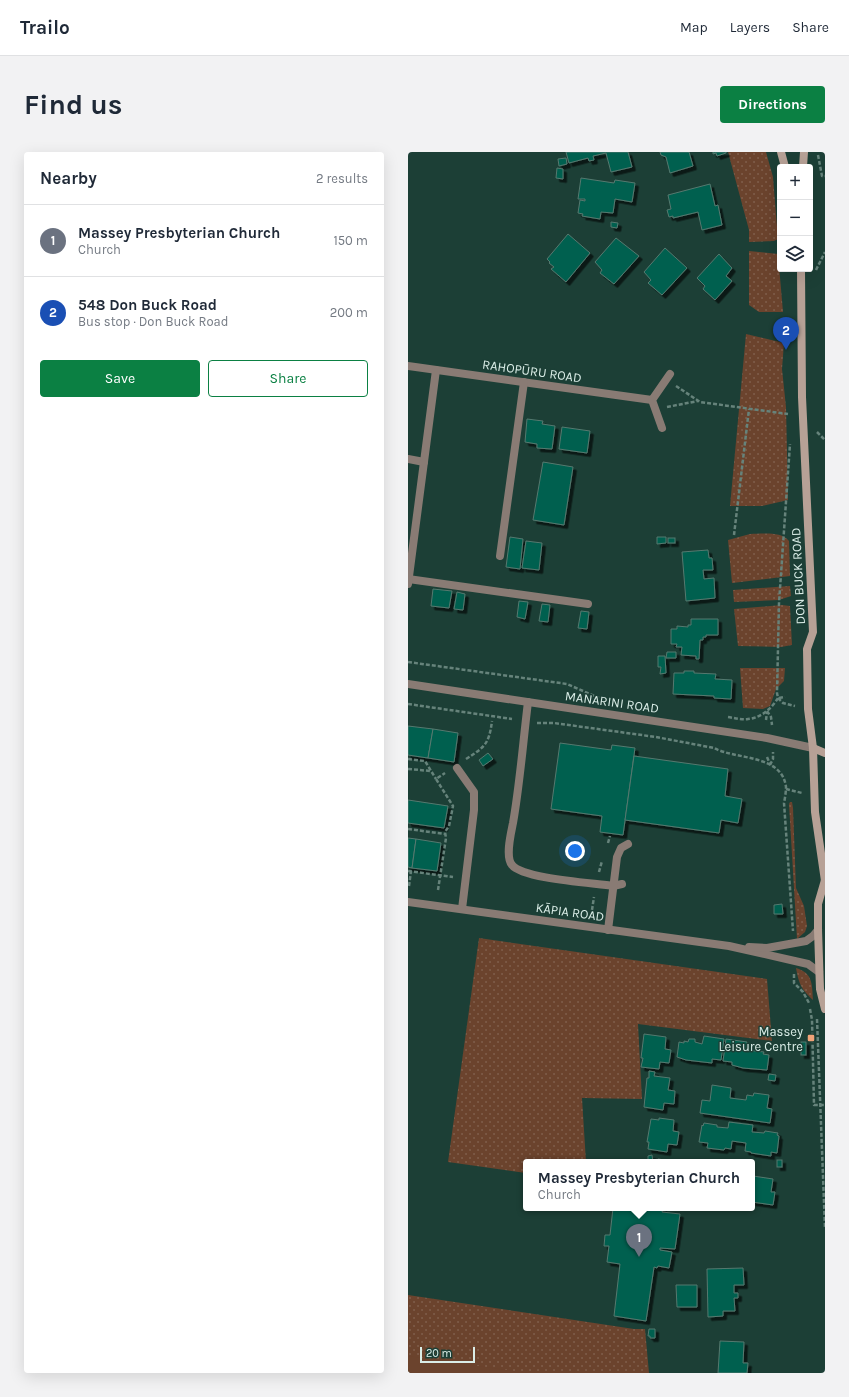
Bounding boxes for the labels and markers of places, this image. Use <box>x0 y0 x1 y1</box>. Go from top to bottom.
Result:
pin: 2 <box>773 317 799 350</box>
place label: Massey Leisure Centre <box>718 1024 803 1054</box>
marker: Massey Leisure Centre <box>806 1033 816 1043</box>
pin: 1 <box>626 1224 652 1257</box>

